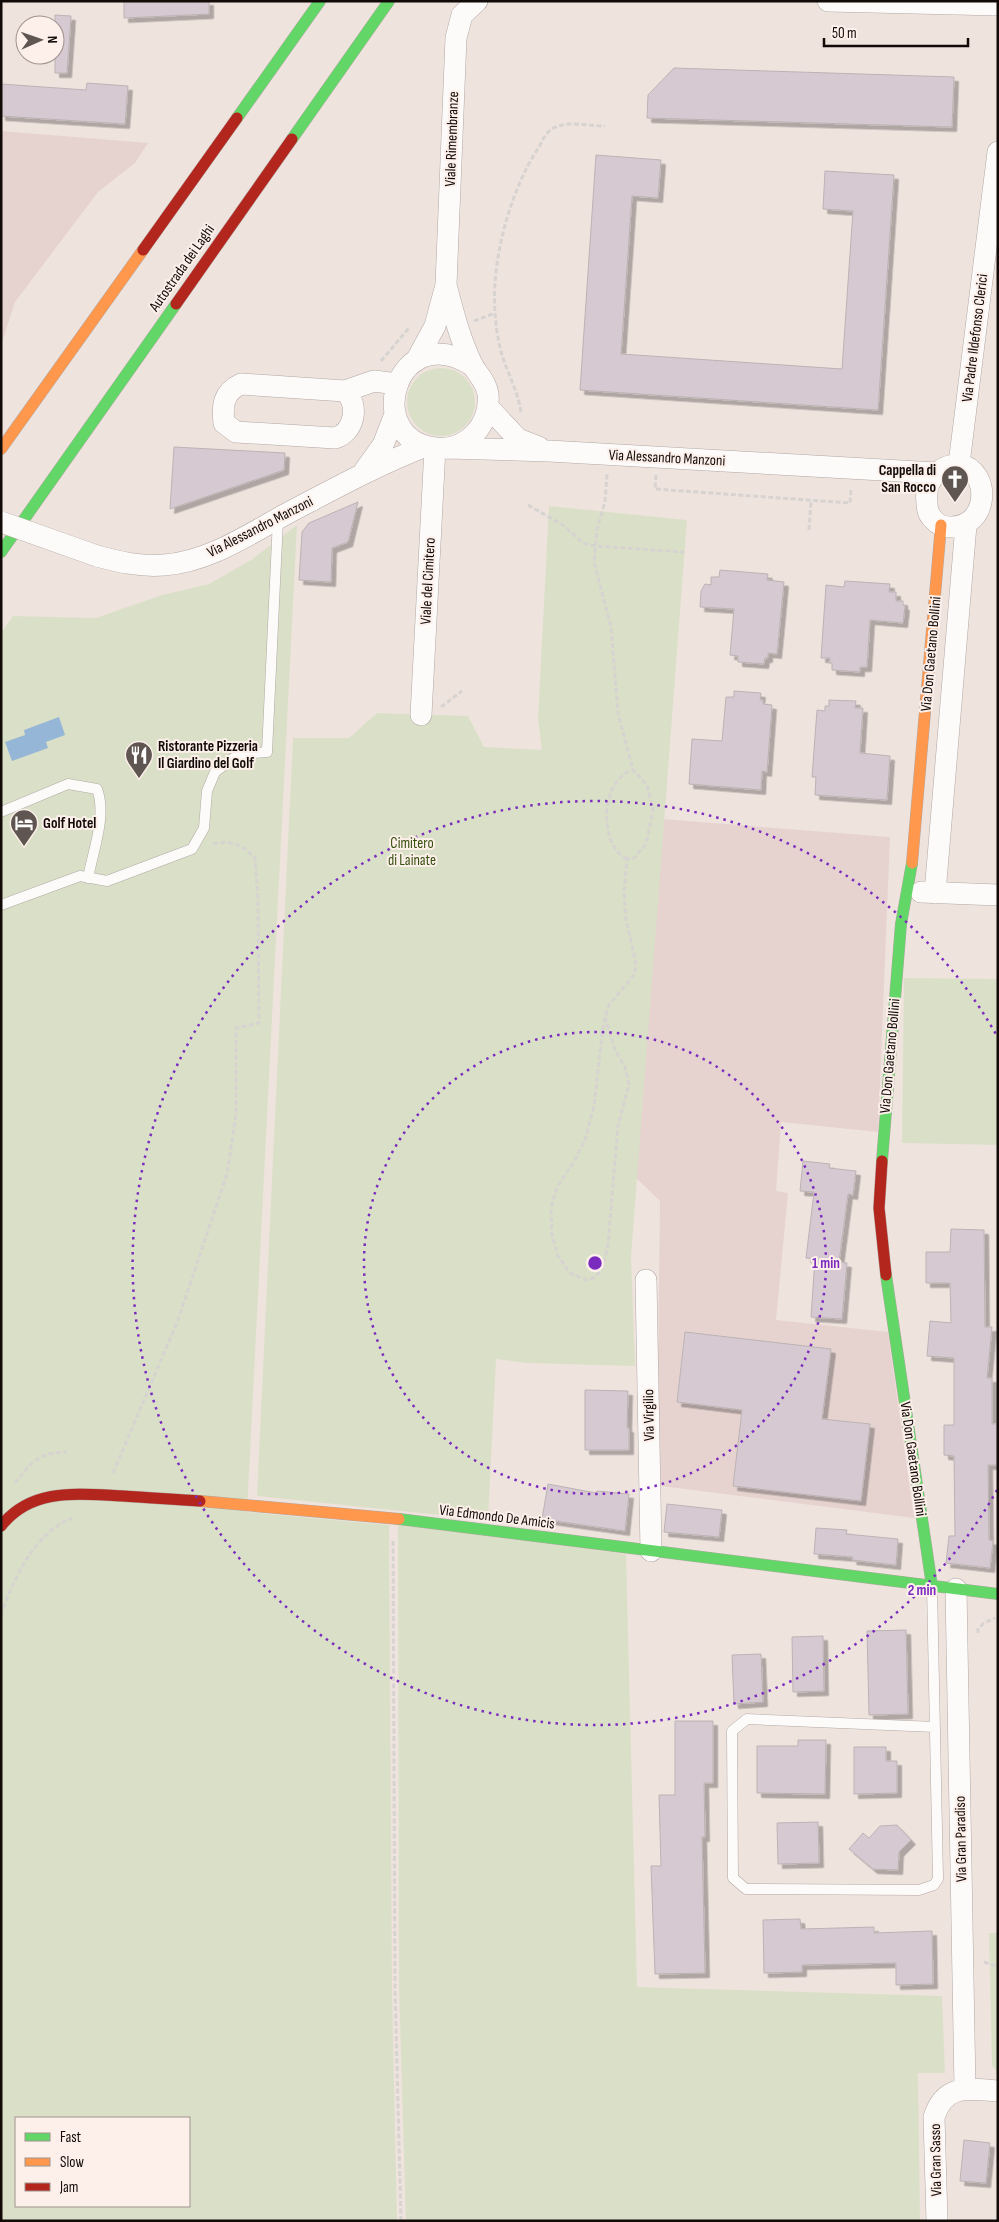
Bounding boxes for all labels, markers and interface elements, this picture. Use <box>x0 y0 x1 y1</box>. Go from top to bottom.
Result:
north arrow <box>15 15 65 65</box>
scale bar <box>824 15 968 47</box>
text: 50 m <box>832 24 857 43</box>
text: N <box>44 36 61 44</box>
street label: Viale Rimembranze <box>441 91 463 187</box>
street label: Autostrada dei Laghi <box>145 221 219 316</box>
street label: Via Padre Ildefonso Clerici <box>958 273 992 403</box>
street label: Via Alessandro Manzoni <box>608 445 726 471</box>
place label: Cappella di San Rocco <box>879 461 936 497</box>
church icon: Cappella di San Rocco <box>940 464 970 503</box>
street label: Via Alessandro Manzoni <box>204 492 316 562</box>
street label: Viale del Cimitero <box>416 537 440 625</box>
street label: Via Don Gaetano Bollini <box>917 595 946 712</box>
place label: Ristorante Pizzeria Il Giardino del Golf <box>158 737 258 773</box>
restaurant icon: Ristorante Pizzeria Il Giardino del Golf <box>124 740 154 779</box>
hotel icon: Golf Hotel <box>9 808 39 847</box>
place label: Golf Hotel <box>43 814 96 833</box>
park label: Cimitero di Lainate <box>388 834 436 870</box>
street label: Via Don Gaetano Bollini <box>876 997 905 1114</box>
centre of rings <box>586 1254 604 1272</box>
text: 1 min <box>812 1254 840 1273</box>
street label: Via Virgilio <box>639 1389 659 1441</box>
street label: Via Don Gaetano Bollini <box>896 1401 930 1518</box>
street label: Via Edmondo De Amicis <box>438 1500 556 1534</box>
text: 2 min <box>908 1581 936 1600</box>
street label: Via Gran Paradiso <box>951 1796 971 1882</box>
legend <box>15 2117 190 2207</box>
street label: Via Gran Sasso <box>926 2123 946 2197</box>
text: Fast <box>60 2128 82 2147</box>
text: Slow <box>60 2153 84 2172</box>
text: Jam <box>59 2178 78 2197</box>

